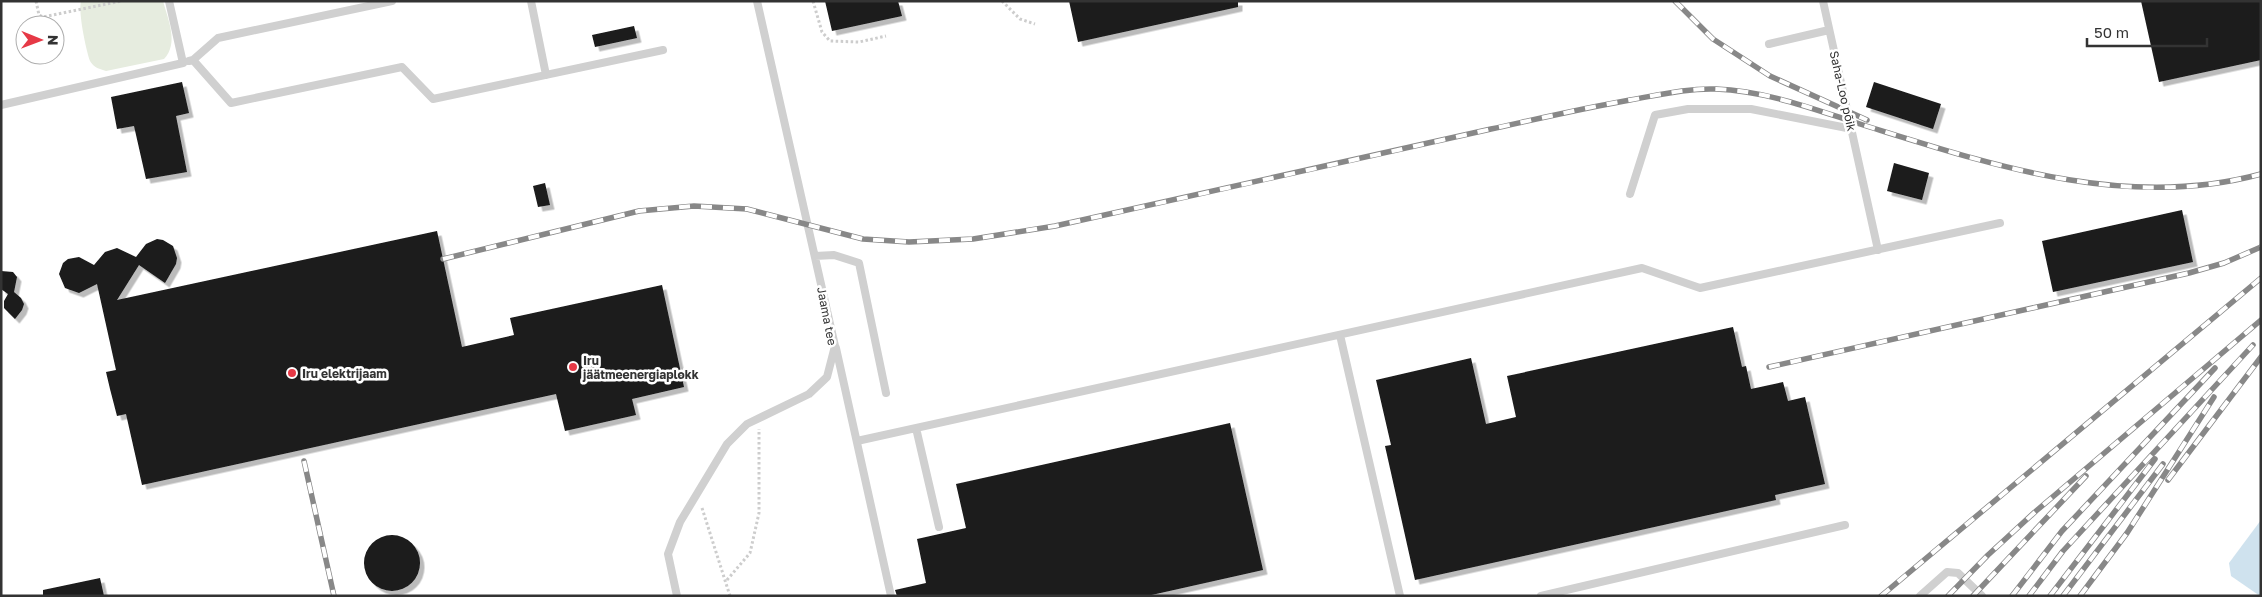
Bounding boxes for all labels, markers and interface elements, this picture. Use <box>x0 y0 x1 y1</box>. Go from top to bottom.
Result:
north arrow <box>15 15 65 65</box>
scale bar <box>2087 15 2207 47</box>
text: 50 m <box>2094 23 2129 41</box>
text: N <box>45 35 62 46</box>
street label: Saha-Loo põik <box>1826 49 1860 133</box>
street label: Jaama tee <box>814 285 840 347</box>
place label: Iru jäätmeenergiaplokk <box>582 353 699 382</box>
marker: Iru jäätmeenergiaplokk <box>567 361 579 373</box>
place label: Iru elektrijaam <box>302 366 387 381</box>
marker: Iru elektrijaam <box>286 367 298 379</box>

